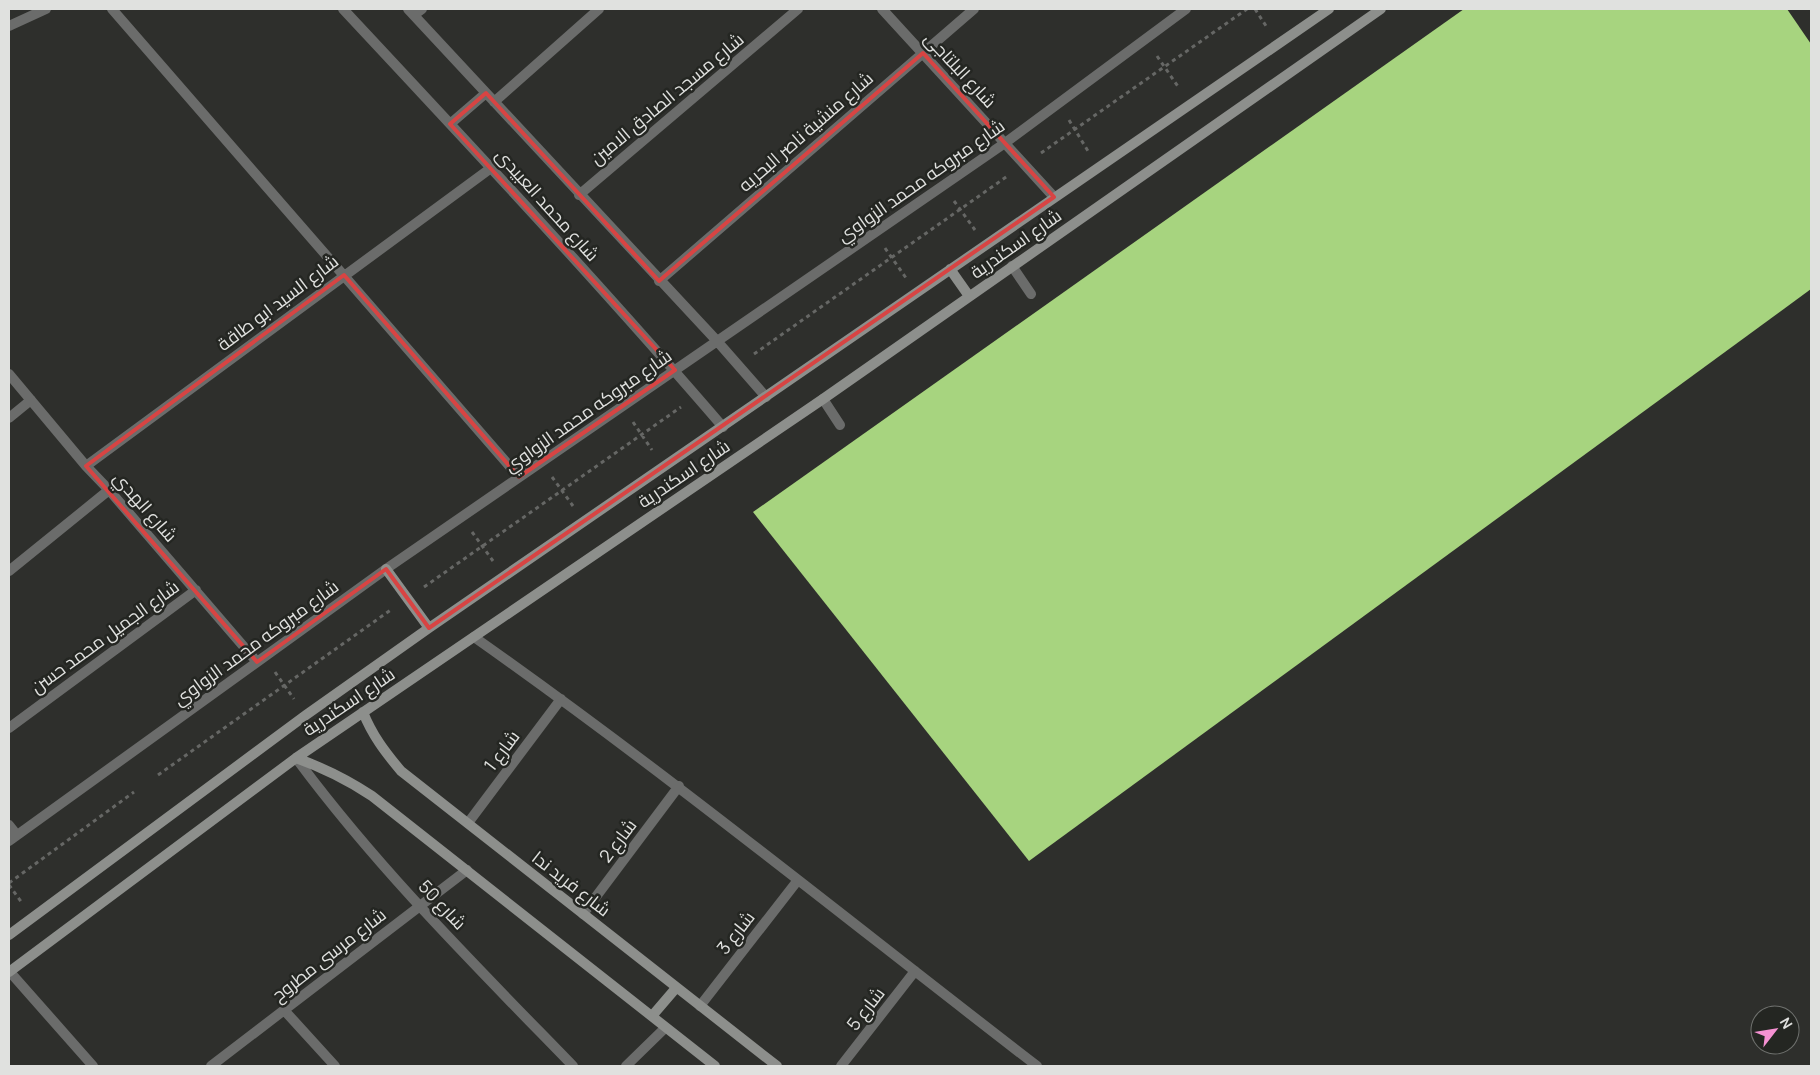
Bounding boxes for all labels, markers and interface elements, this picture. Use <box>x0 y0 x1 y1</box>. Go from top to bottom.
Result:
street label: شارع البلتاجى <box>919 26 1002 113</box>
street label: شارع مسجد الصادق الامين <box>584 27 749 170</box>
street label: شارع منشية ناصر البحريه <box>733 66 879 197</box>
street label: شارع مبروكه محمد الزواوي <box>832 113 1011 250</box>
street label: شارع محمد العبيدى <box>490 143 605 266</box>
street label: شارع اسكندرية <box>965 203 1066 284</box>
street label: شارع السيد ابو طاقة <box>212 249 343 356</box>
street label: شارع مبروكه محمد الزواوي <box>499 343 678 480</box>
street label: شارع اسكندرية <box>633 433 735 514</box>
street label: شارع الهدي <box>106 466 183 549</box>
street label: شارع الجميل محمد حسن <box>25 574 184 699</box>
street label: شارع مبروكه محمد الزواوي <box>168 574 345 713</box>
street label: شارع اسكندرية <box>298 661 400 742</box>
street label: شارع 1 <box>478 725 525 776</box>
street label: شارع 2 <box>593 814 642 868</box>
street label: شارع فريد ندا <box>527 845 616 922</box>
street label: شارع 50 <box>413 874 472 935</box>
street label: شارع مرسى مطروح <box>266 902 391 1007</box>
street label: شارع 3 <box>711 906 760 959</box>
street label: شارع 5 <box>841 982 891 1036</box>
north arrow <box>1750 1005 1800 1055</box>
text: N <box>1776 1014 1797 1032</box>

